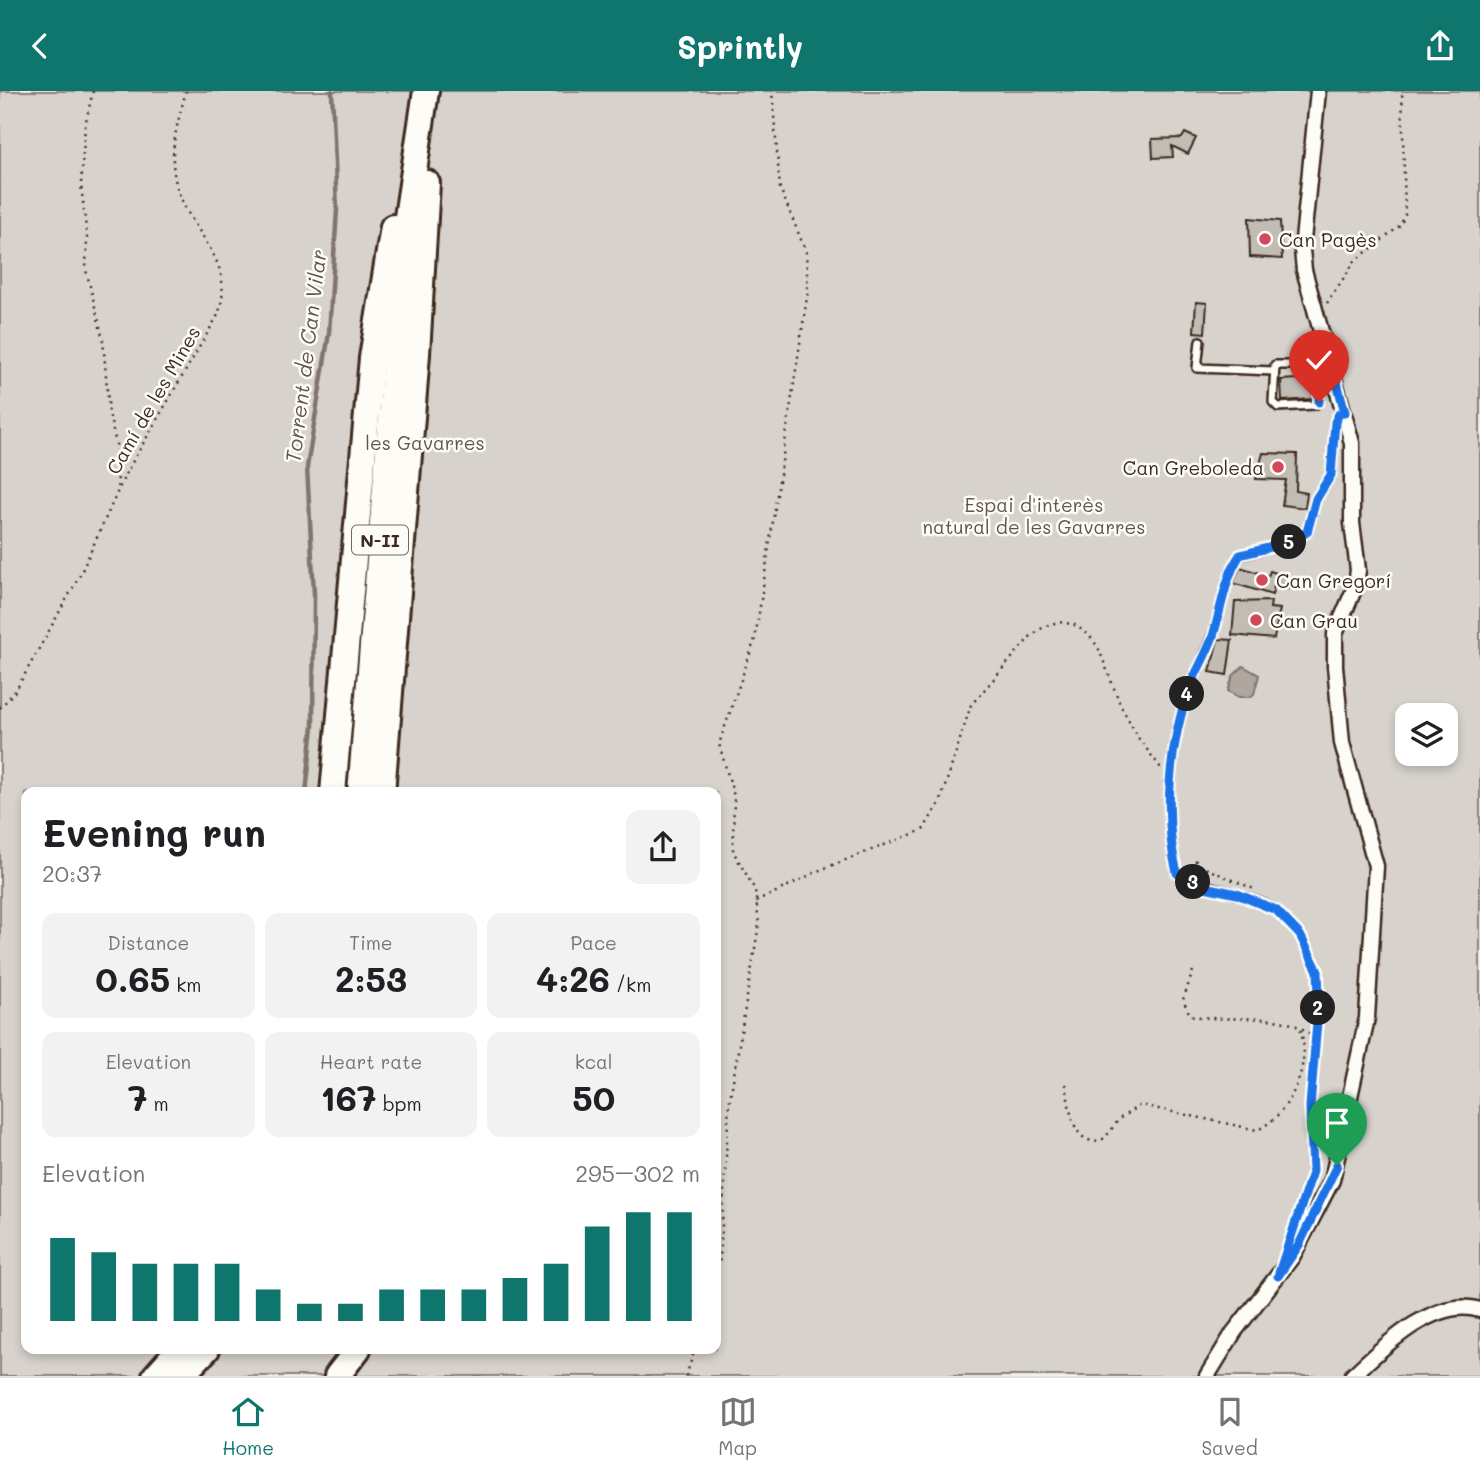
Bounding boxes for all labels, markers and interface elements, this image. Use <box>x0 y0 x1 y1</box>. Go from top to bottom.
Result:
text: Sprintly <box>677 25 803 67</box>
icon: back <box>21 27 59 65</box>
icon: share <box>1421 27 1459 65</box>
place label: Can Pagès <box>1279 227 1377 252</box>
marker: Can Pagès <box>1257 231 1273 247</box>
water label: Torrent de Can Vilar <box>279 248 331 464</box>
street label: Camí de les Mines <box>100 322 206 478</box>
pin <box>1289 330 1349 402</box>
icon: check <box>1300 341 1338 379</box>
park label: les Gavarres <box>365 430 485 455</box>
place label: Can Greboleda <box>1123 455 1264 480</box>
marker: Can Greboleda <box>1270 459 1286 475</box>
park label: Espai d'interès natural de les Gavarres <box>923 492 1145 539</box>
road number: N-II <box>352 525 408 554</box>
pin: 5 <box>1272 525 1306 559</box>
text: 5 <box>1283 529 1294 554</box>
place label: Can Gregorí <box>1276 568 1391 593</box>
marker: Can Gregorí <box>1254 572 1270 588</box>
place label: Can Grau <box>1270 608 1358 633</box>
marker: Can Grau <box>1248 612 1264 628</box>
pin: 4 <box>1170 677 1204 711</box>
text: 4 <box>1180 681 1193 706</box>
map controls <box>1395 703 1458 766</box>
button: layers <box>1395 703 1458 766</box>
text: Evening run <box>42 807 266 857</box>
button: share <box>626 810 700 884</box>
text: 20:37 <box>42 858 102 888</box>
pin: 3 <box>1176 865 1210 899</box>
text: 3 <box>1187 869 1198 894</box>
text: Distance <box>107 930 189 955</box>
text: Time <box>349 930 393 955</box>
text: Pace <box>570 930 617 955</box>
text: 0.65 <box>95 955 170 1001</box>
text: 2:53 <box>335 955 407 1001</box>
text: 4:26 <box>536 955 610 1001</box>
text: km <box>170 972 201 997</box>
text: /km <box>610 972 651 997</box>
pin: 2 <box>1300 991 1336 1025</box>
text: 2 <box>1312 995 1323 1020</box>
text: Elevation <box>106 1049 191 1074</box>
text: Heart rate <box>320 1049 422 1074</box>
text: kcal <box>575 1049 613 1074</box>
text: 7 <box>128 1074 147 1120</box>
text: 167 <box>320 1074 377 1120</box>
text: 50 <box>572 1074 615 1120</box>
text: m <box>147 1091 169 1116</box>
text: bpm <box>377 1091 422 1116</box>
pin <box>1307 1093 1367 1165</box>
icon: arrive <box>1318 1104 1356 1142</box>
text: Elevation <box>42 1158 145 1188</box>
text: 295–302 m <box>575 1158 700 1188</box>
tab: Home <box>222 1393 274 1460</box>
tab: Map <box>718 1393 757 1460</box>
tab: Saved <box>1201 1393 1258 1460</box>

